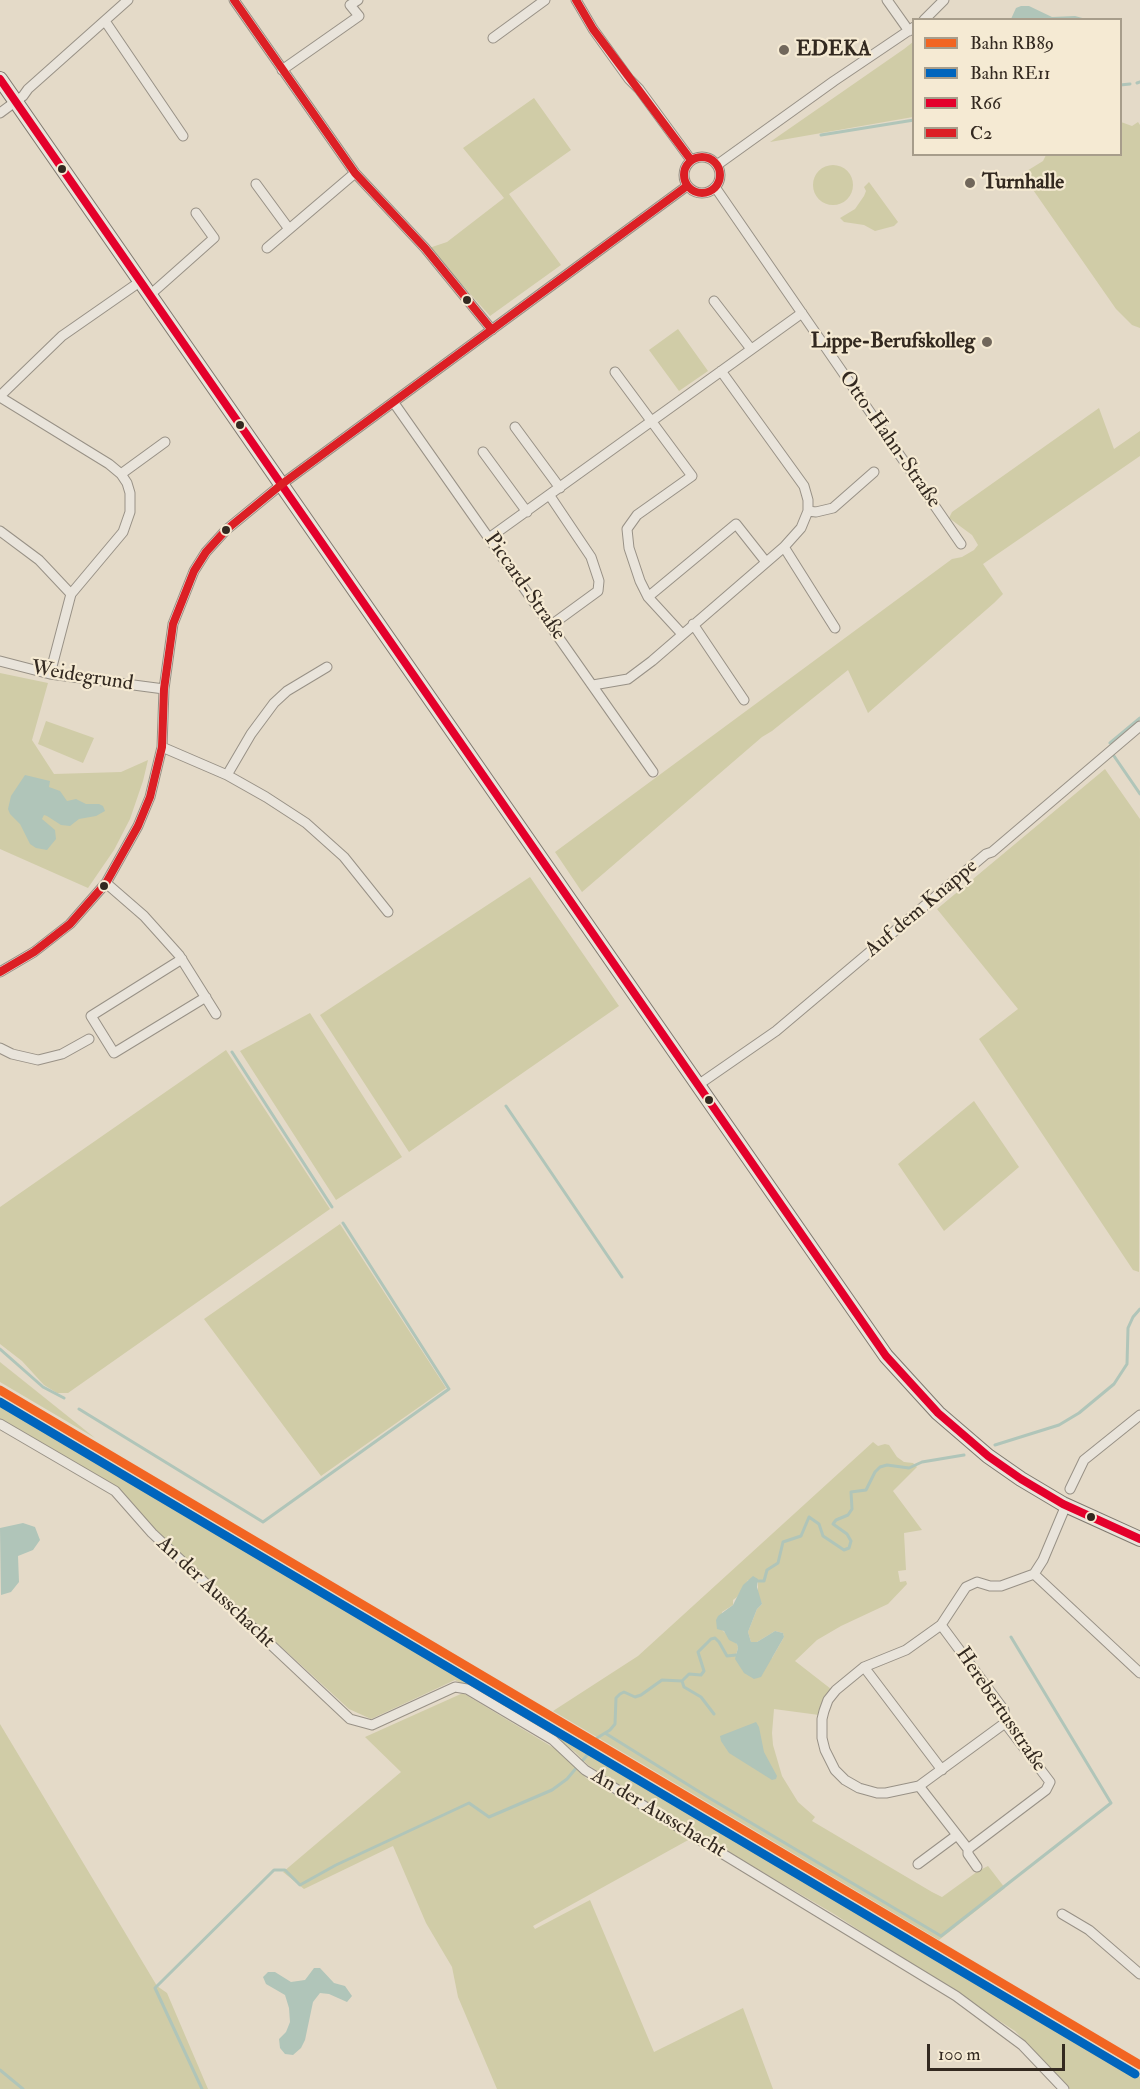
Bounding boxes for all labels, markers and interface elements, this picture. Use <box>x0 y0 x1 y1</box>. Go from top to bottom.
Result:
legend <box>912 18 1122 156</box>
text: Bahn RB89 <box>970 32 1054 55</box>
place label: EDEKA <box>796 37 871 63</box>
marker: EDEKA <box>777 43 791 57</box>
text: Bahn RE11 <box>970 62 1050 85</box>
text: R66 <box>970 92 1001 115</box>
text: C2 <box>970 122 992 145</box>
unlabelled marker <box>56 163 68 175</box>
place label: Turnhalle <box>982 170 1064 196</box>
marker: Turnhalle <box>963 176 977 190</box>
unlabelled marker <box>461 294 473 306</box>
place label: Lippe-Berufskolleg <box>811 329 975 355</box>
marker: Lippe-Berufskolleg <box>980 335 994 349</box>
street label: Otto-Hahn-Straße <box>832 367 946 513</box>
unlabelled marker <box>234 419 246 431</box>
unlabelled marker <box>220 524 232 536</box>
street label: Piccard-Straße <box>478 529 570 645</box>
street label: Weidegrund <box>29 656 135 698</box>
street label: Auf dem Knappe <box>861 855 983 963</box>
unlabelled marker <box>98 880 110 892</box>
unlabelled marker <box>703 1094 715 1106</box>
unlabelled marker <box>1085 1511 1097 1523</box>
street label: An der Ausschacht <box>151 1532 279 1654</box>
street label: Herebertusstraße <box>949 1643 1051 1777</box>
street label: An der Ausschacht <box>586 1764 730 1864</box>
scale bar <box>930 2032 1068 2070</box>
text: 100 m <box>938 2043 981 2066</box>

